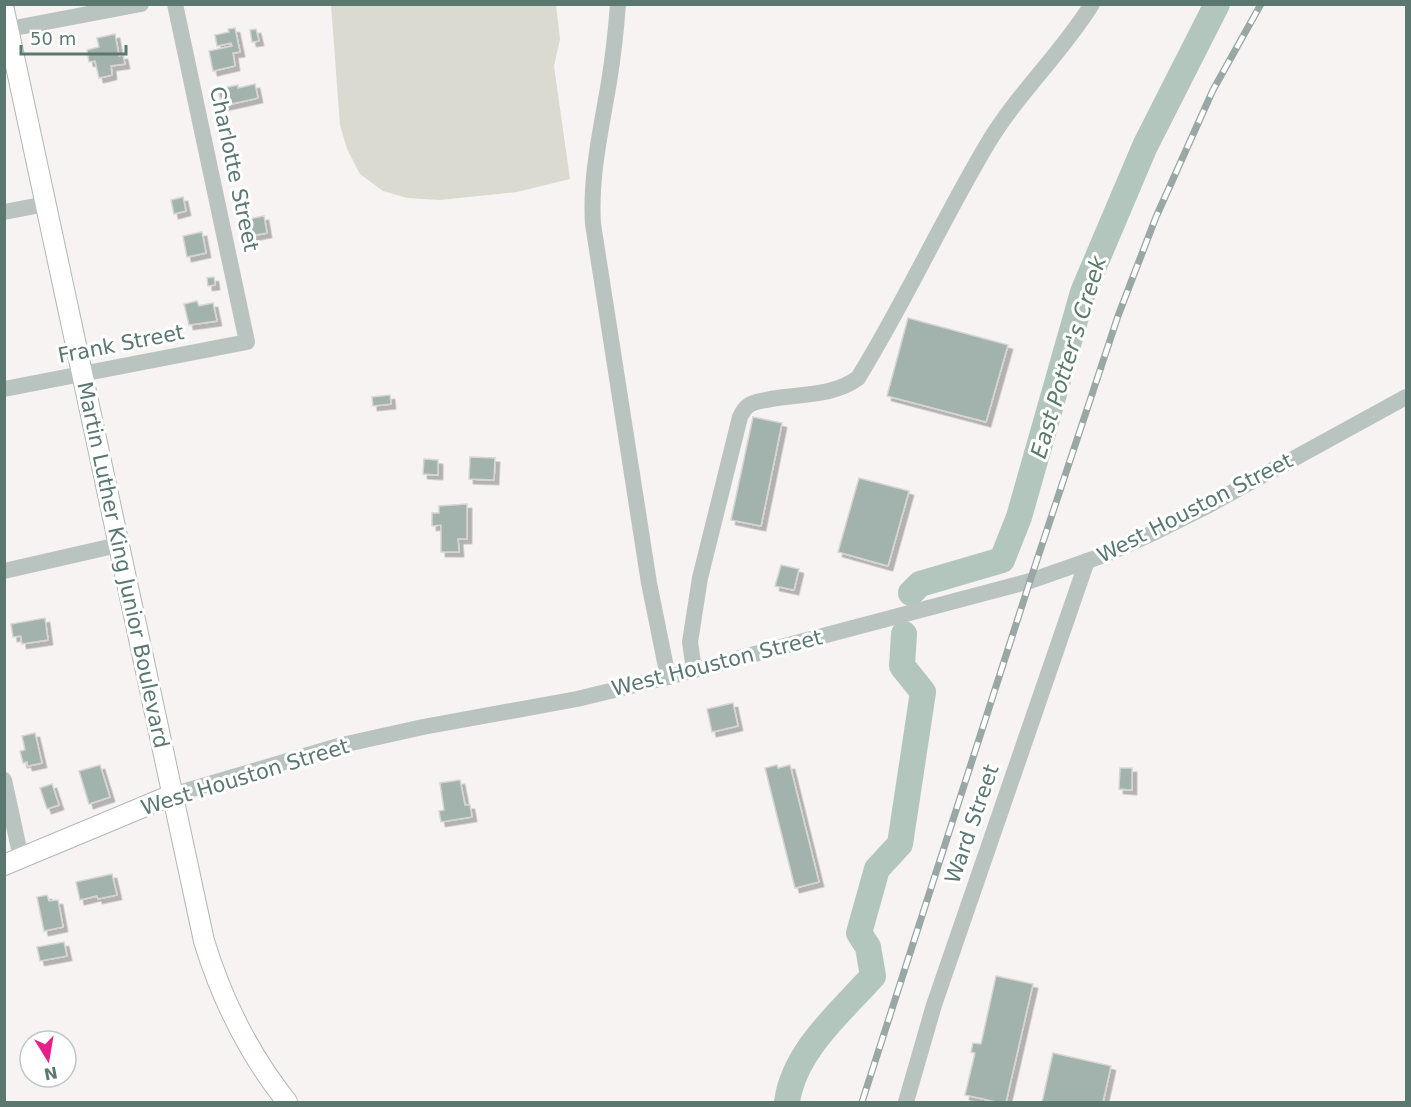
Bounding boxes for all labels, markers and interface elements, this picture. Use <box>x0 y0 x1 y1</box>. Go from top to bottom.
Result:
scale bar <box>21 18 126 56</box>
text: 50 m <box>30 28 76 49</box>
street label: Charlotte Street <box>205 84 263 254</box>
water label: East Potter's Creek <box>1026 252 1111 461</box>
street label: Frank Street <box>56 320 186 368</box>
street label: Martin Luther King Junior Boulevard <box>72 380 174 750</box>
street label: West Houston Street <box>1093 448 1297 568</box>
street label: West Houston Street <box>609 625 825 701</box>
street label: West Houston Street <box>138 734 352 820</box>
street label: Ward Street <box>940 761 1004 887</box>
north arrow <box>18 1029 78 1089</box>
text: N <box>42 1063 59 1084</box>

